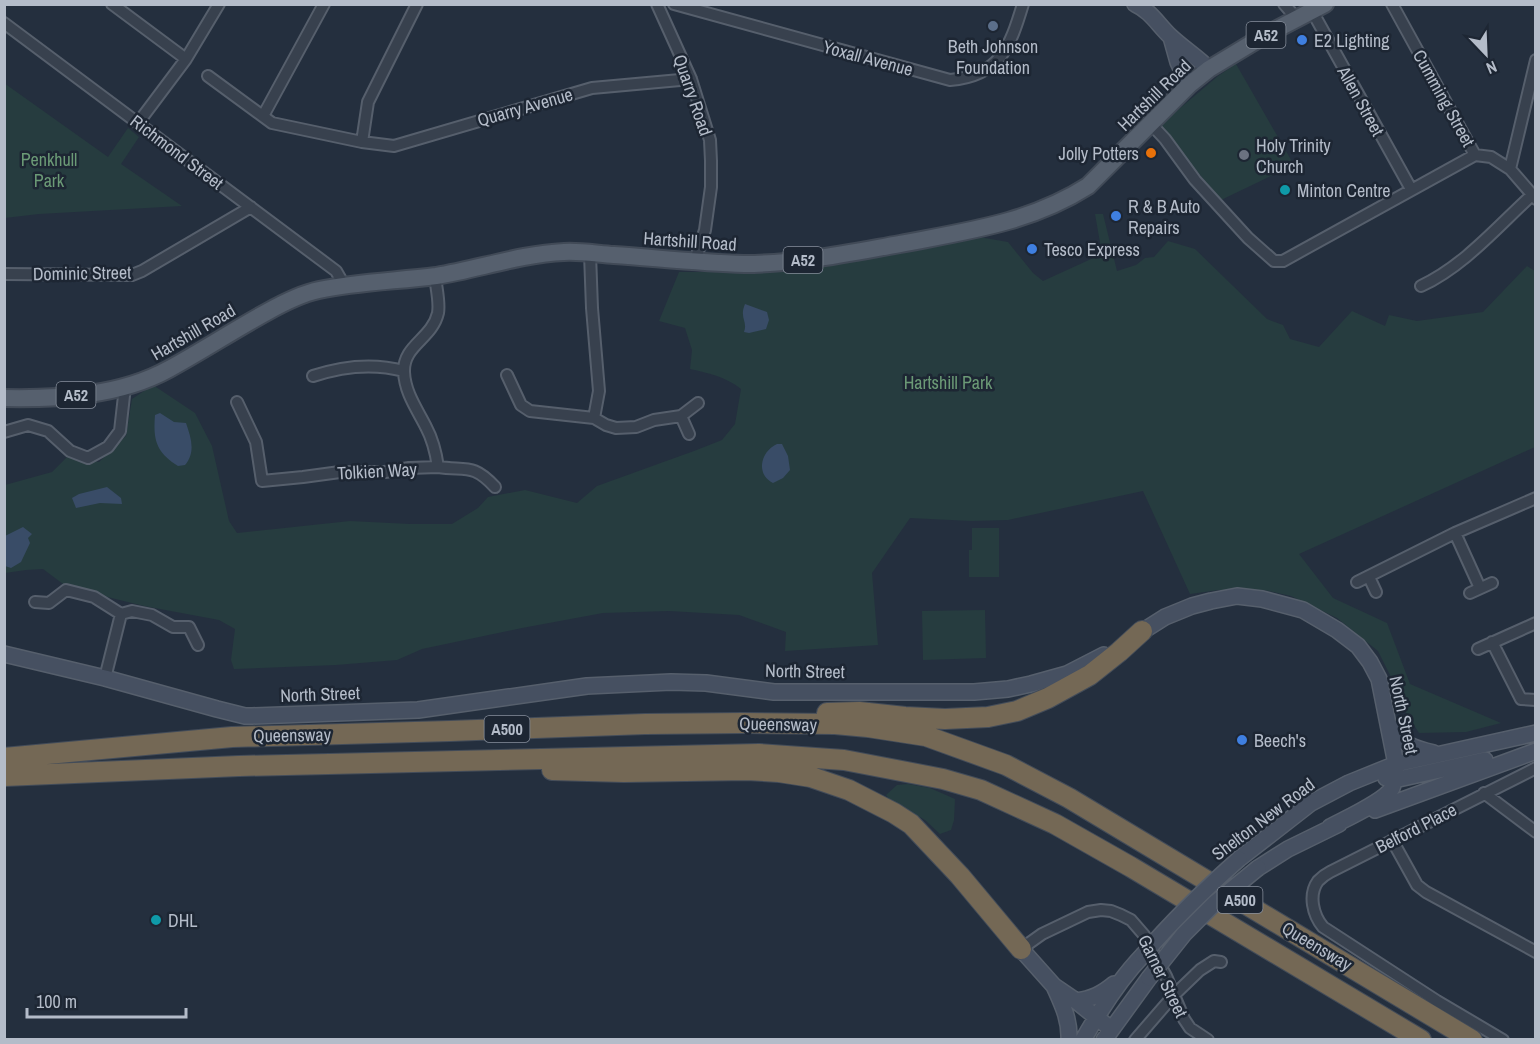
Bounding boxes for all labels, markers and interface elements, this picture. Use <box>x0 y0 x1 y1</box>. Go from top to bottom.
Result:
marker: Beth Johnson Foundation <box>986 19 1000 33</box>
road number: A52 <box>1246 22 1286 48</box>
north arrow <box>1456 24 1516 84</box>
place label: E2 Lighting <box>1314 28 1390 53</box>
marker: E2 Lighting <box>1295 33 1309 47</box>
street label: Yoxall Avenue <box>820 34 916 82</box>
place label: Beth Johnson Foundation <box>948 34 1038 80</box>
street label: Cumming Street <box>1407 45 1481 151</box>
street label: Quarry Road <box>667 51 719 139</box>
street label: Hartshill Road <box>1112 54 1196 136</box>
text: N <box>1483 56 1501 80</box>
street label: Allen Street <box>1331 61 1390 140</box>
street label: Quarry Avenue <box>474 81 576 133</box>
street label: Richmond Street <box>125 109 229 195</box>
place label: Holy Trinity Church <box>1256 133 1331 179</box>
place label: Jolly Potters <box>1059 141 1139 166</box>
marker: Jolly Potters <box>1144 146 1158 160</box>
park label: Penkhull Park <box>21 147 77 193</box>
marker: Holy Trinity Church <box>1237 148 1251 162</box>
place label: Minton Centre <box>1297 178 1391 203</box>
marker: Minton Centre <box>1278 183 1292 197</box>
place label: R & B Auto Repairs <box>1128 194 1200 240</box>
marker: R & B Auto Repairs <box>1109 209 1123 223</box>
street label: Hartshill Road <box>642 225 738 257</box>
place label: Tesco Express <box>1044 237 1140 262</box>
marker: Tesco Express <box>1025 242 1039 256</box>
road number: A52 <box>784 247 822 273</box>
street label: Dominic Street <box>33 260 131 286</box>
street label: Hartshill Road <box>146 298 240 366</box>
park label: Hartshill Park <box>904 370 993 395</box>
road number: A52 <box>56 382 96 408</box>
street label: Tolkien Way <box>336 456 418 486</box>
street label: North Street <box>765 658 845 684</box>
street label: North Street <box>1384 673 1424 757</box>
street label: North Street <box>280 680 360 708</box>
street label: Queensway <box>739 711 818 737</box>
road number: A500 <box>484 716 530 742</box>
street label: Queensway <box>253 722 332 748</box>
place label: Beech's <box>1254 728 1306 753</box>
marker: Beech's <box>1235 733 1249 747</box>
street label: Shelton New Road <box>1206 772 1320 866</box>
street label: Belford Place <box>1371 797 1461 859</box>
road number: A500 <box>1218 887 1262 913</box>
place label: DHL <box>168 908 198 933</box>
marker: DHL <box>149 913 163 927</box>
street label: Queensway <box>1277 915 1357 977</box>
street label: Garner Street <box>1132 930 1194 1022</box>
scale bar <box>27 981 186 1019</box>
text: 100 m <box>36 989 77 1014</box>

